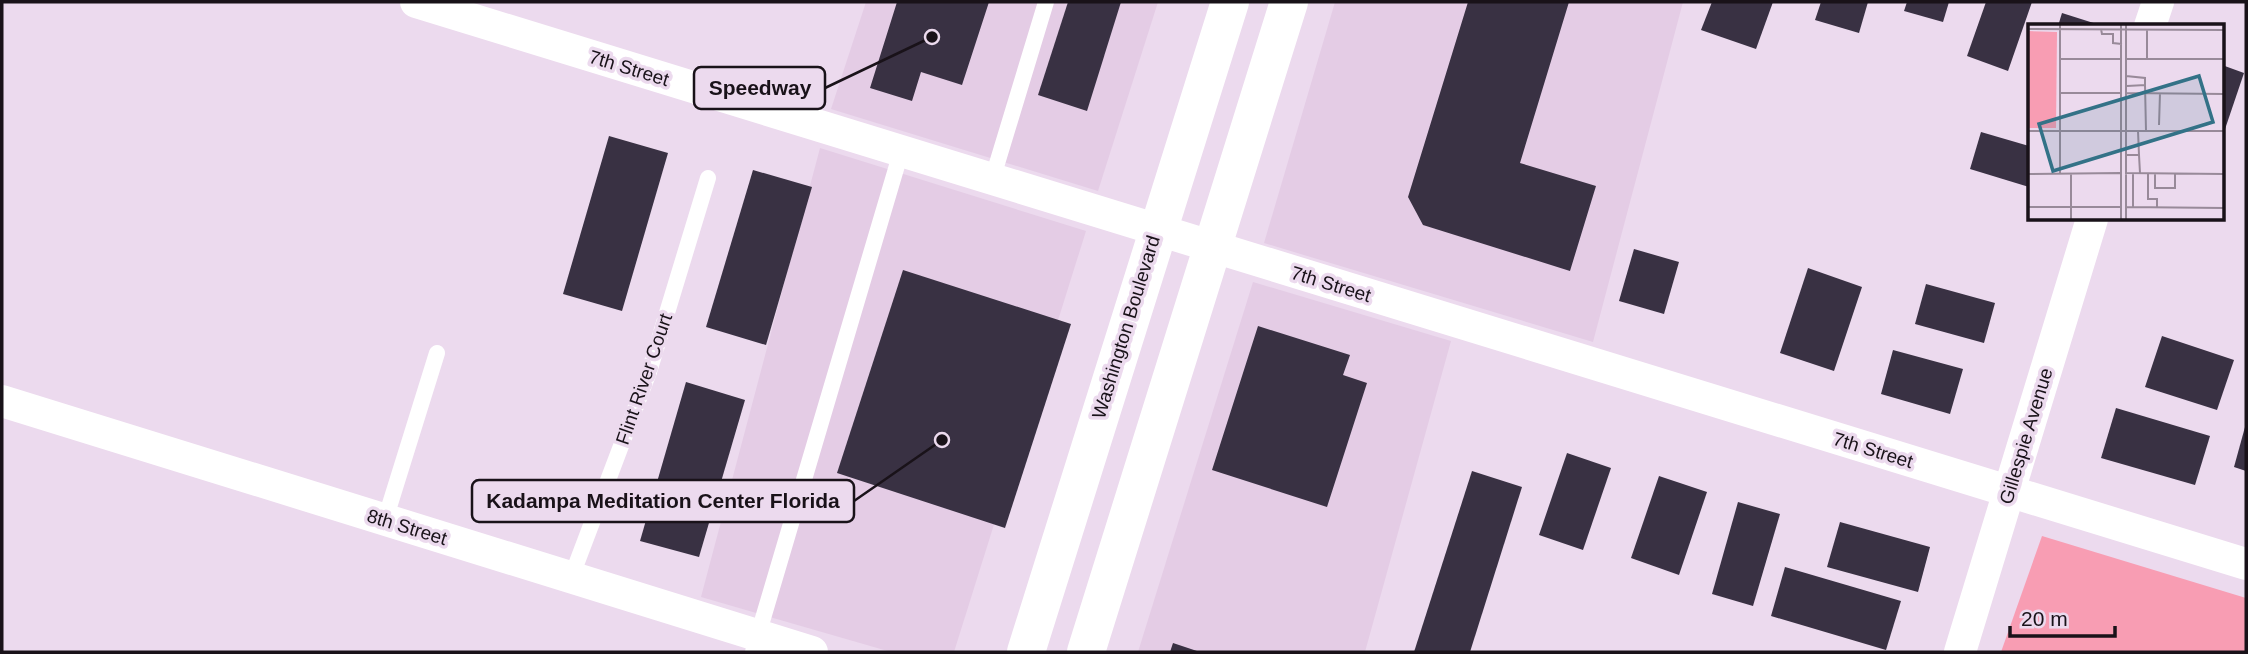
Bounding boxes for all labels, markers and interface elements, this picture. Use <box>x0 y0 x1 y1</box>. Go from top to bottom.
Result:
inset map <box>2028 24 2224 220</box>
street label: 7th Street <box>587 46 672 90</box>
callout: Speedway <box>694 67 825 109</box>
text: Speedway <box>709 76 812 99</box>
street label: Washington Boulevard <box>1088 233 1164 421</box>
street label: 7th Street <box>1289 262 1374 306</box>
street label: Flint River Court <box>612 310 677 447</box>
street label: Gillespie Avenue <box>1995 365 2057 507</box>
street label: 7th Street <box>1831 428 1916 472</box>
callout: Kadampa Meditation Center Florida <box>472 480 854 522</box>
text: Kadampa Meditation Center Florida <box>486 489 840 512</box>
street label: 8th Street <box>365 505 450 549</box>
scale bar <box>2010 594 2115 638</box>
text: 20 m <box>2021 607 2068 630</box>

